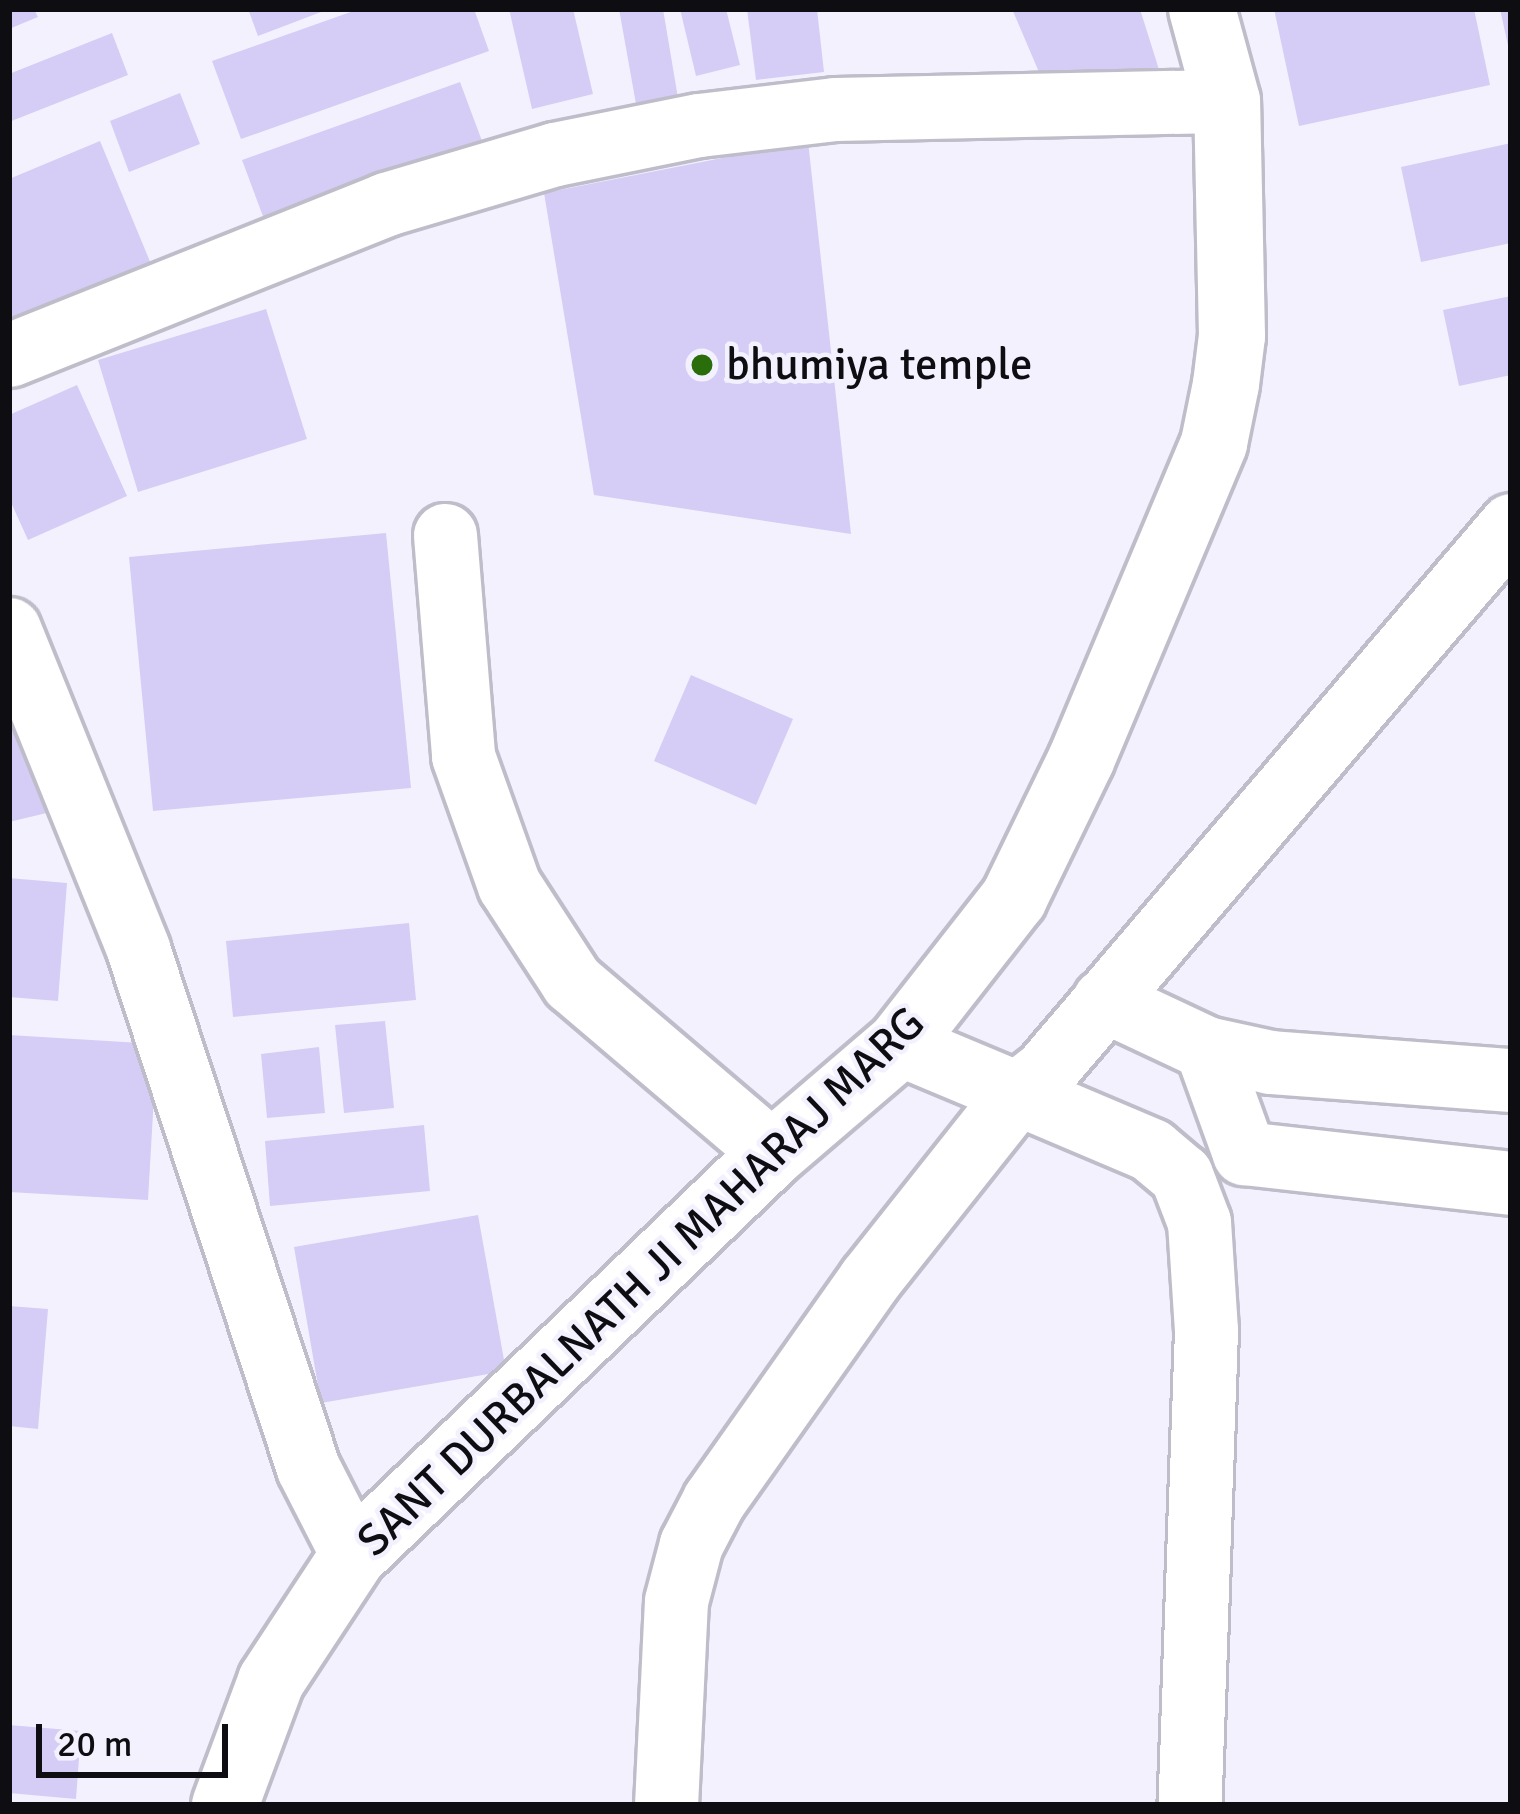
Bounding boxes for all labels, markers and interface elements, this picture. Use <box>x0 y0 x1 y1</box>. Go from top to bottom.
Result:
place label: bhumiya temple <box>726 338 1033 392</box>
marker: bhumiya temple <box>689 352 715 378</box>
street label: SANT DURBALNATH JI MAHARAJ MARG <box>347 996 935 1568</box>
scale bar <box>42 1700 234 1774</box>
text: 20 m <box>57 1722 133 1767</box>

